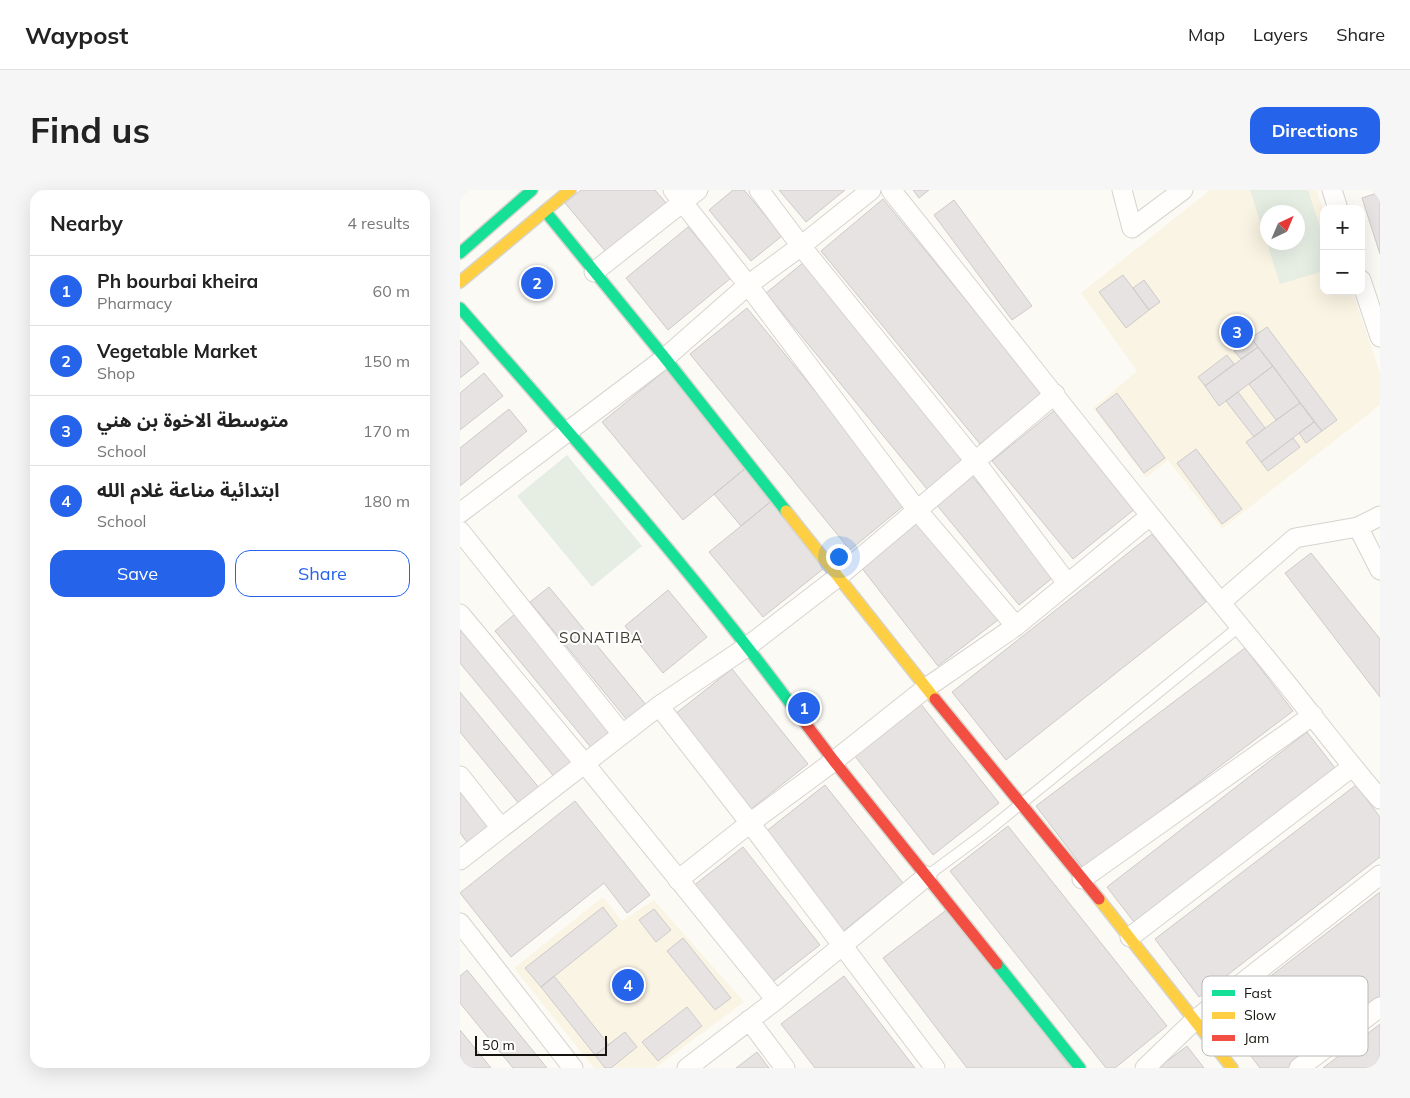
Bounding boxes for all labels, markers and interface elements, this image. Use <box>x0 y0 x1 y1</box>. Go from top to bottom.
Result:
text: Waypost <box>25 20 128 50</box>
text: Map <box>1188 23 1225 46</box>
text: Layers <box>1253 23 1308 46</box>
text: Share <box>1336 23 1385 46</box>
button: Directions <box>1250 107 1380 154</box>
text: Find us <box>30 108 150 152</box>
north arrow <box>1260 205 1305 250</box>
map controls <box>1320 205 1365 295</box>
button: + <box>1320 205 1365 250</box>
text: Nearby <box>50 210 123 236</box>
text: 4 results <box>347 213 410 233</box>
button: − <box>1320 250 1365 295</box>
pin: 2 <box>521 264 553 302</box>
text: Ph bourbai kheira <box>97 269 258 293</box>
text: 1 <box>61 281 71 301</box>
text: 60 m <box>373 281 410 301</box>
text: Pharmacy <box>97 293 172 313</box>
pin: 3 <box>1221 313 1253 351</box>
text: Vegetable Market <box>97 339 257 363</box>
text: 2 <box>61 351 71 371</box>
text: 150 m <box>363 351 410 371</box>
text: Shop <box>97 363 135 383</box>
text: متوسطة الاخوة بن هني <box>97 408 289 432</box>
text: 3 <box>61 421 71 441</box>
text: 170 m <box>363 421 410 441</box>
text: School <box>97 441 146 461</box>
text: ابتدائية مناعة غلام الله <box>97 478 279 502</box>
text: 4 <box>61 491 71 511</box>
text: 180 m <box>363 491 410 511</box>
text: School <box>97 511 146 531</box>
your location <box>826 544 852 570</box>
button: Save <box>50 550 225 597</box>
button: Share <box>235 550 410 597</box>
district label: SONATIBA <box>559 628 643 647</box>
pin: 1 <box>788 689 820 727</box>
pin: 4 <box>612 966 644 1004</box>
legend <box>1202 976 1368 1056</box>
text: Fast <box>1244 984 1272 1002</box>
text: Slow <box>1244 1006 1276 1024</box>
text: Jam <box>1244 1029 1269 1047</box>
scale bar <box>475 1033 608 1056</box>
text: 50 m <box>482 1036 515 1054</box>

